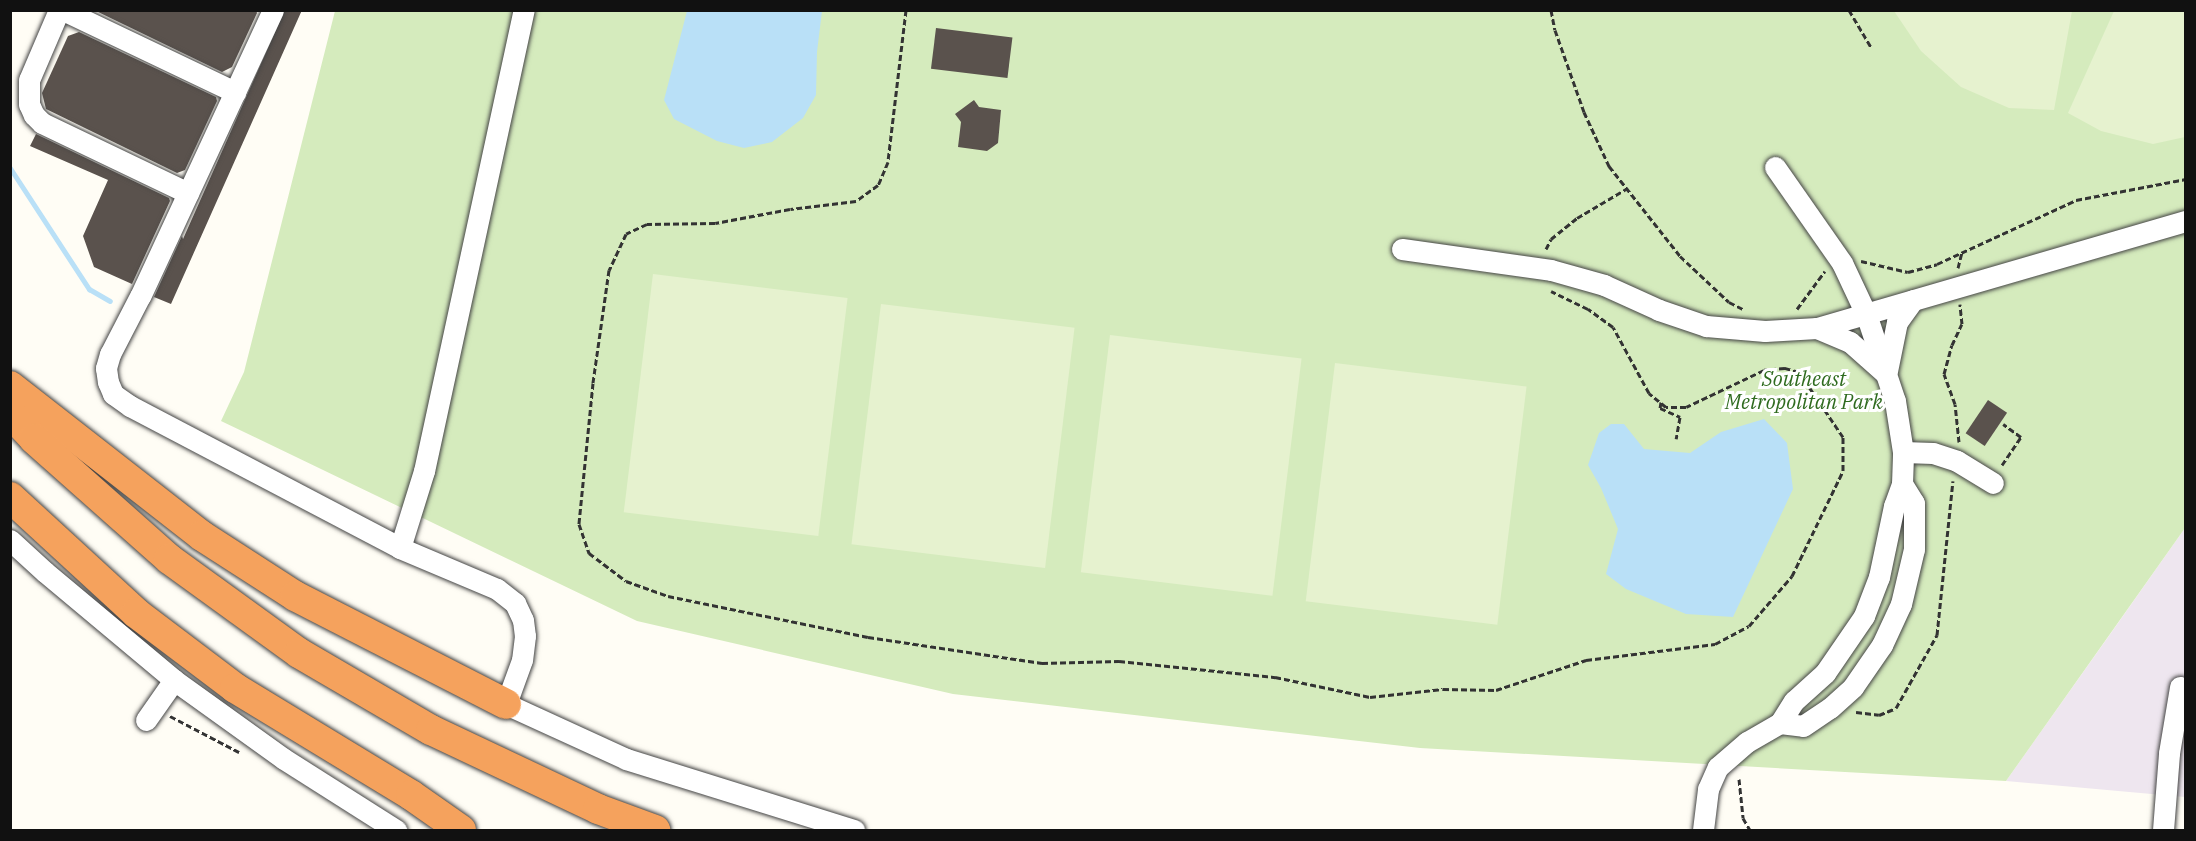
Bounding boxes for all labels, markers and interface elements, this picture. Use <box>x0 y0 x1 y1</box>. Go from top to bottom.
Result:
park label: Southeast Metropolitan Park <box>1725 367 1883 414</box>

